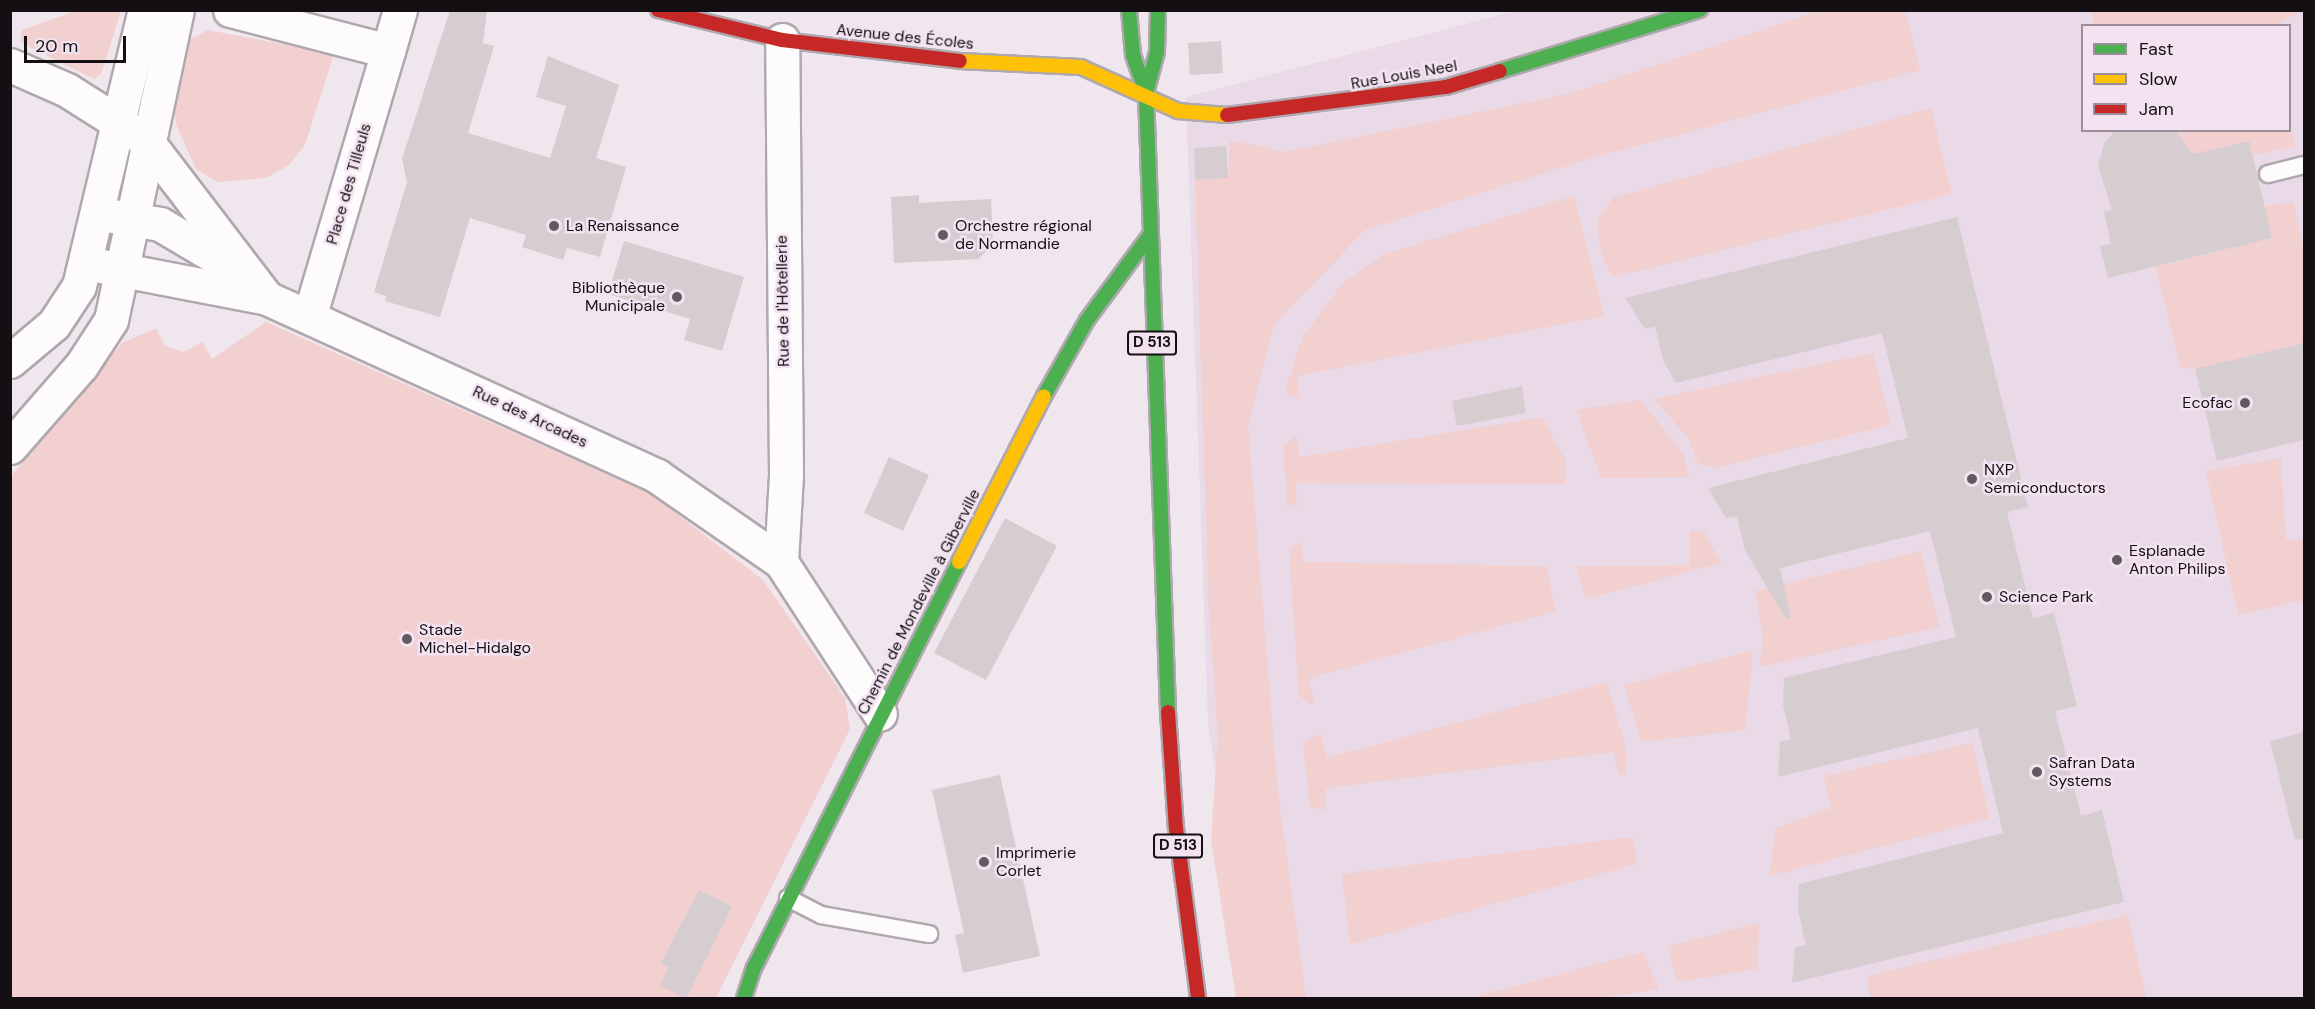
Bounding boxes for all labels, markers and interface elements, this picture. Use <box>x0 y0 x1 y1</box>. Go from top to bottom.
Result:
street label: Avenue des Écoles <box>835 20 975 54</box>
scale bar <box>27 24 129 62</box>
legend <box>2081 24 2291 132</box>
text: 20 m <box>35 34 78 58</box>
text: Fast <box>2139 37 2174 61</box>
street label: Rue Louis Neel <box>1349 56 1459 94</box>
text: Slow <box>2139 67 2178 91</box>
text: Jam <box>2139 97 2174 121</box>
street label: Place des Tilleuls <box>323 121 375 247</box>
place label: La Renaissance <box>566 216 679 236</box>
place label: Orchestre régional de Normandie <box>955 216 1092 254</box>
marker: La Renaissance <box>547 219 561 233</box>
marker: Orchestre régional de Normandie <box>936 228 950 242</box>
street label: Rue de l'Hôtellerie <box>772 235 794 367</box>
place label: Bibliothèque Municipale <box>572 278 665 316</box>
marker: Bibliothèque Municipale <box>670 290 684 304</box>
road number: D 513 <box>1126 331 1178 355</box>
street label: Rue des Arcades <box>469 382 591 452</box>
place label: Ecofac <box>2182 393 2233 413</box>
marker: Ecofac <box>2238 396 2252 410</box>
place label: NXP Semiconductors <box>1984 460 2106 498</box>
marker: NXP Semiconductors <box>1965 472 1979 486</box>
street label: Chemin de Mondeville à Giberville <box>854 486 984 718</box>
place label: Esplanade Anton Philips <box>2129 541 2226 579</box>
marker: Esplanade Anton Philips <box>2110 553 2124 567</box>
place label: Science Park <box>1999 587 2094 607</box>
marker: Science Park <box>1980 590 1994 604</box>
place label: Stade Michel-Hidalgo <box>419 620 531 658</box>
marker: Stade Michel-Hidalgo <box>400 632 414 646</box>
place label: Safran Data Systems <box>2049 753 2135 791</box>
marker: Safran Data Systems <box>2030 765 2044 779</box>
road number: D 513 <box>1152 834 1204 858</box>
place label: Imprimerie Corlet <box>996 843 1076 881</box>
marker: Imprimerie Corlet <box>977 855 991 869</box>

